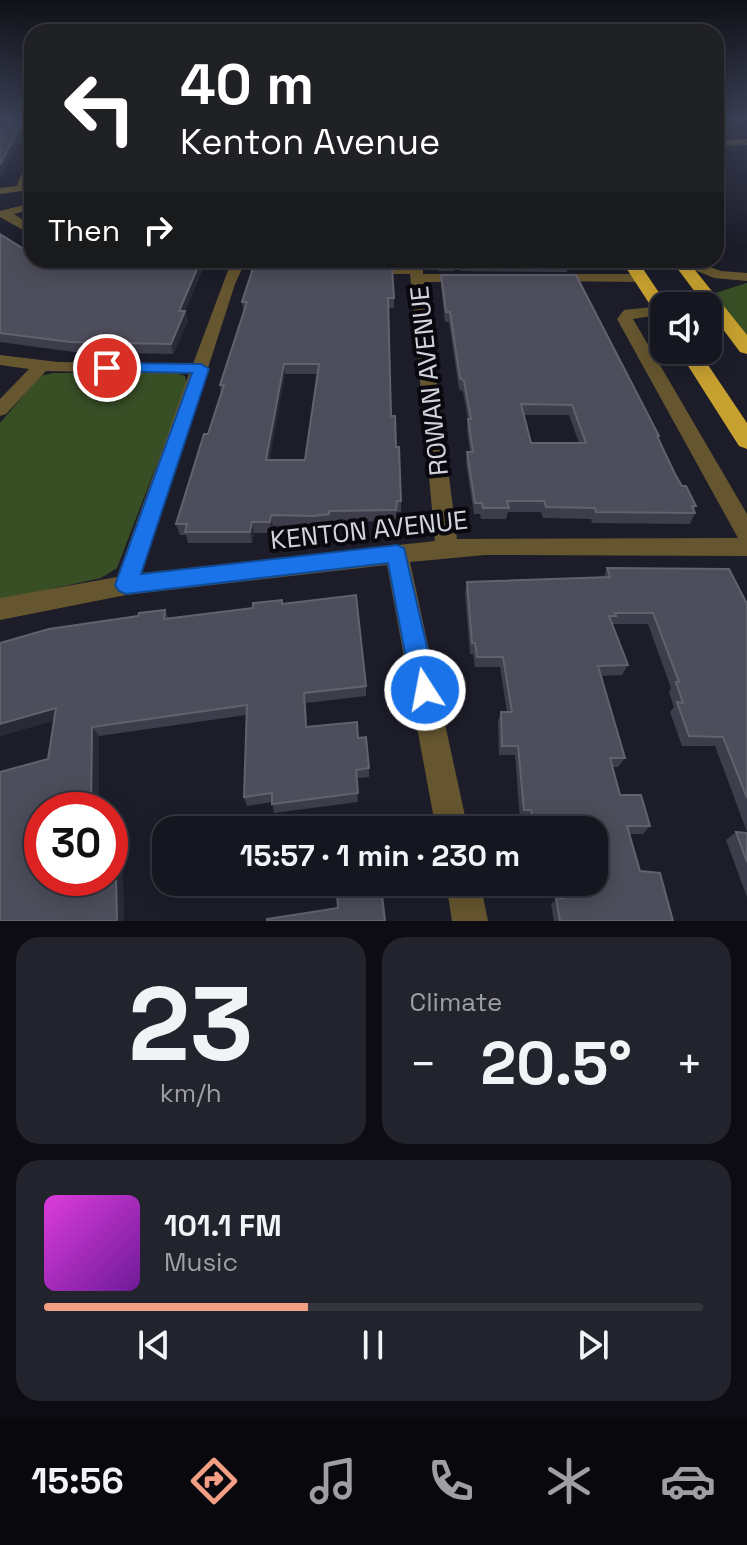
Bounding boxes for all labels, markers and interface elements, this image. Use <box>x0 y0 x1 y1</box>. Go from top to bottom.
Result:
text: 40 m <box>180 49 314 120</box>
icon: left <box>48 56 152 160</box>
text: Kenton Avenue <box>180 119 440 165</box>
icon: right <box>136 208 180 252</box>
text: Then <box>48 211 120 250</box>
street label: ROWAN AVENUE <box>402 284 456 478</box>
map controls <box>650 292 722 364</box>
button: sound <box>650 292 722 364</box>
pin <box>73 334 141 402</box>
icon: arrive <box>85 346 129 390</box>
street label: KENTON AVENUE <box>269 503 469 557</box>
position arrow <box>383 648 467 732</box>
speed limit sign: 30 <box>24 792 128 896</box>
text: 15:57 · 1 min · 230 m <box>240 836 520 875</box>
text: 23 <box>128 958 253 1090</box>
text: Climate <box>410 985 502 1019</box>
text: 20.5° <box>481 1025 632 1102</box>
text: − <box>410 1036 437 1092</box>
text: + <box>676 1036 703 1092</box>
text: km/h <box>160 1076 222 1110</box>
text: 101.1 FM <box>164 1206 282 1245</box>
text: Music <box>164 1245 238 1279</box>
icon: previous <box>132 1323 176 1367</box>
icon: pause <box>351 1323 395 1367</box>
icon: next <box>571 1323 615 1367</box>
icon: directions <box>186 1453 242 1509</box>
icon: music <box>305 1453 361 1509</box>
icon: phone <box>423 1453 479 1509</box>
icon: climate <box>541 1453 597 1509</box>
icon: car <box>660 1453 716 1509</box>
text: 15:56 <box>31 1458 124 1504</box>

